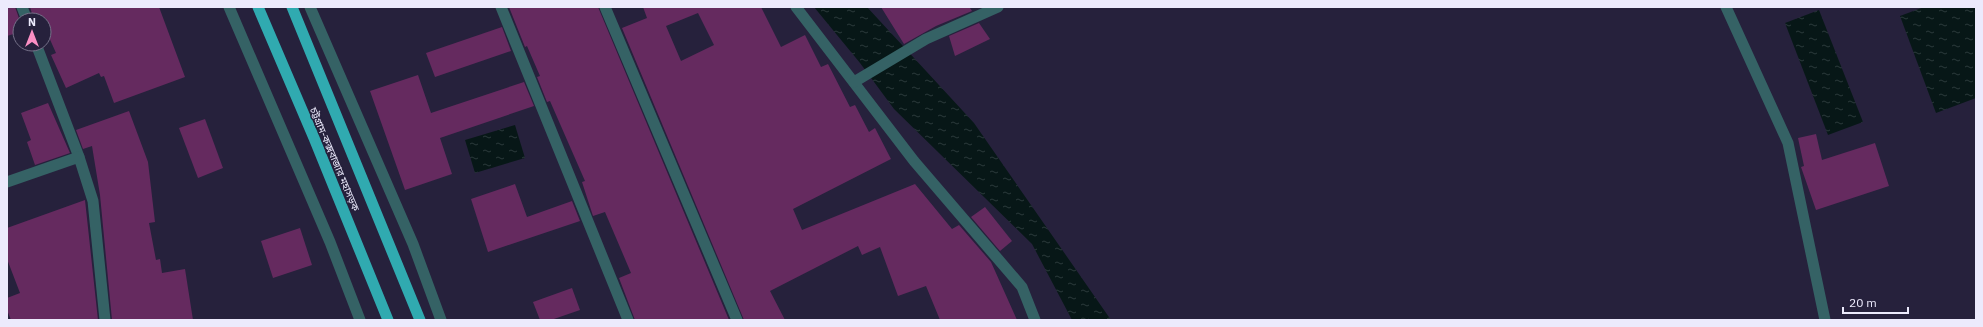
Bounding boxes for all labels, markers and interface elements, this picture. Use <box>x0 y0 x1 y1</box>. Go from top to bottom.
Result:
north arrow <box>12 12 52 52</box>
text: N <box>28 15 36 29</box>
street label: চট্টগ্রাম-কক্সবাজার মহাসড়ক <box>306 104 363 214</box>
scale bar <box>1843 289 1908 315</box>
text: 20 m <box>1849 295 1877 310</box>

